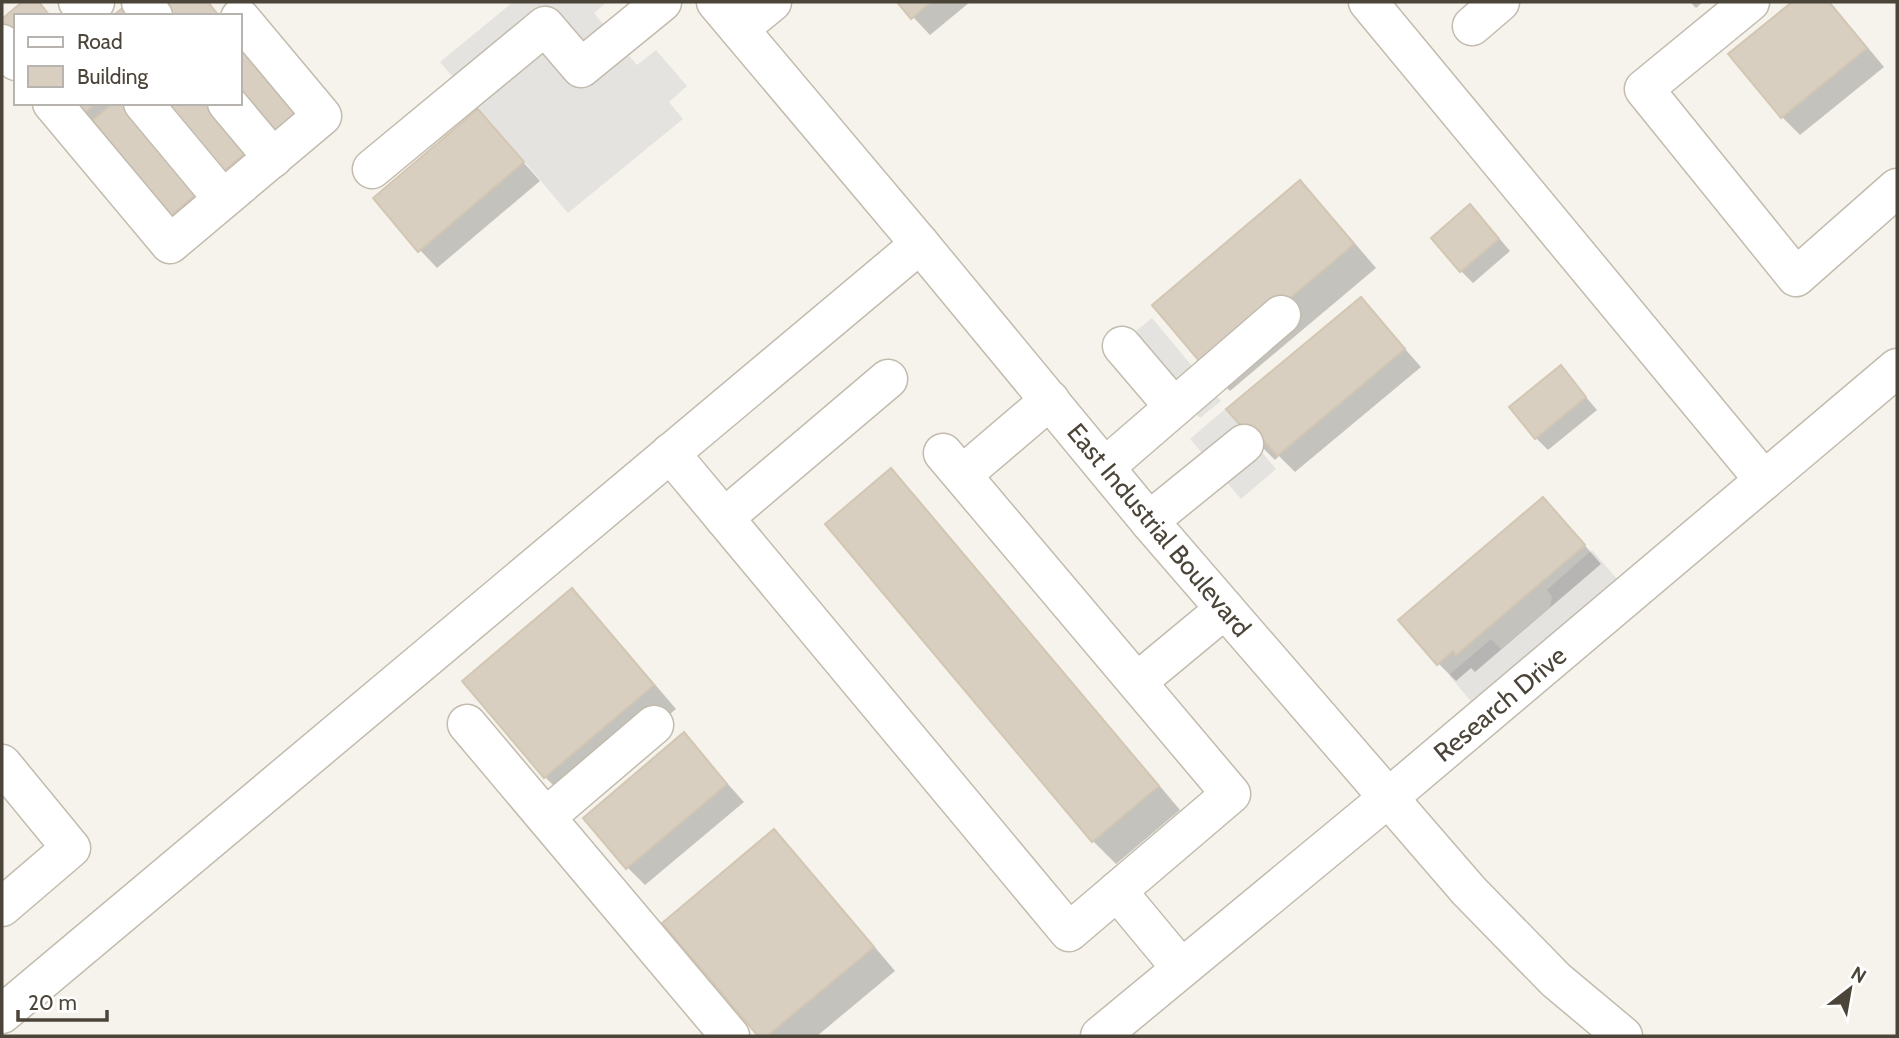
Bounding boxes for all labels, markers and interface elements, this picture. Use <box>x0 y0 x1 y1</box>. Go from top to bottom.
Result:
legend <box>14 14 242 105</box>
text: Road <box>77 29 123 54</box>
text: Building <box>77 64 149 89</box>
street label: East Industrial Boulevard <box>1060 417 1258 643</box>
street label: Research Drive <box>1427 639 1573 769</box>
north arrow <box>1815 954 1885 1024</box>
text: N <box>1847 962 1870 988</box>
scale bar <box>18 978 107 1022</box>
text: 20 m <box>28 990 77 1015</box>

